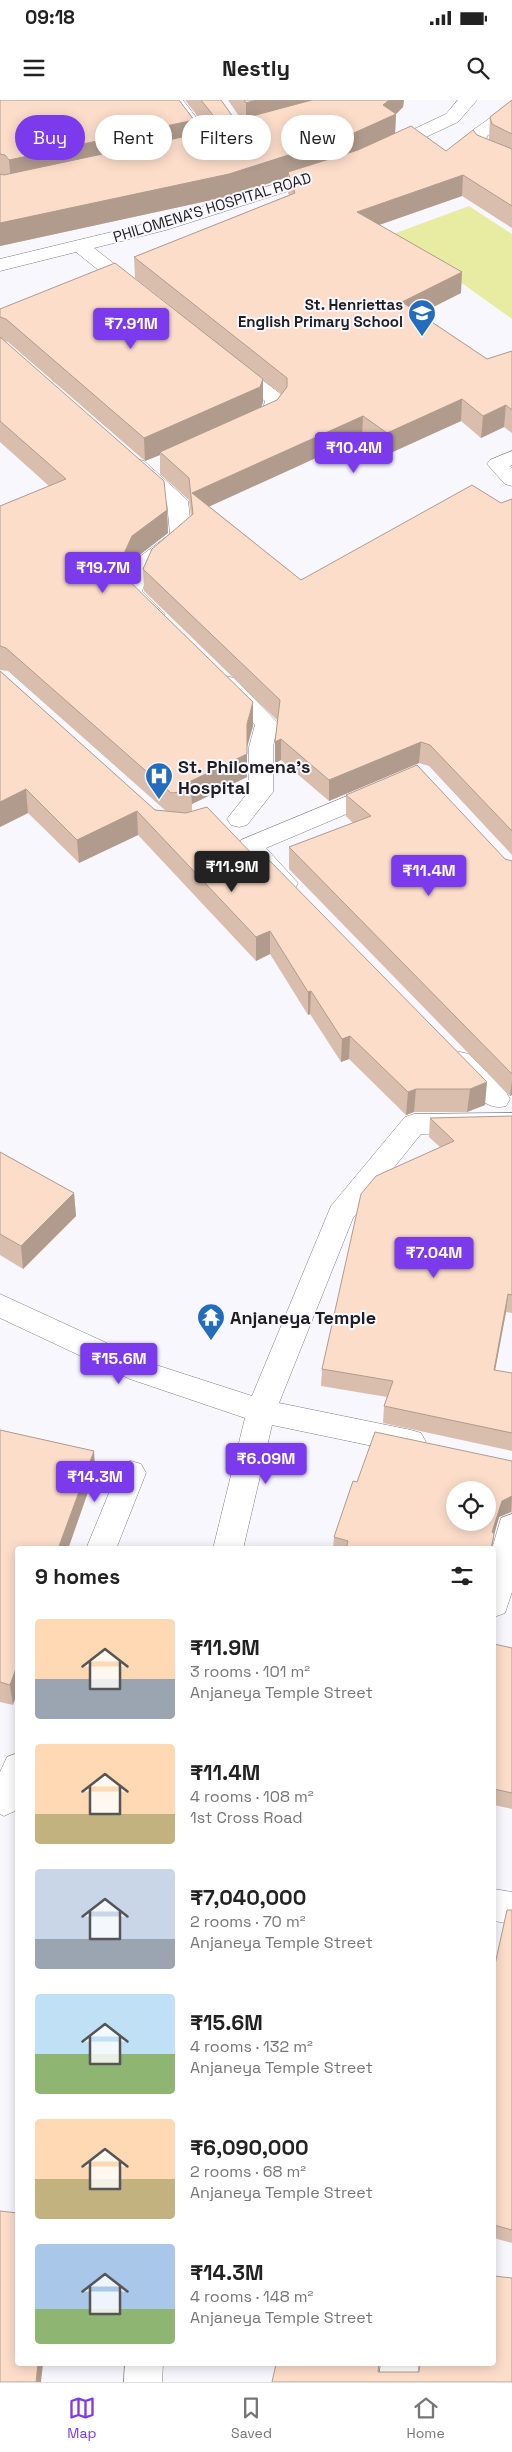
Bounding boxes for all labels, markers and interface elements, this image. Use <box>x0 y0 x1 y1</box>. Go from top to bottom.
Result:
text: 09:18 <box>25 5 75 30</box>
icon: menu <box>20 54 48 82</box>
text: Nestly <box>222 54 290 82</box>
icon: search <box>464 54 492 82</box>
chip: Buy <box>15 115 85 160</box>
chip: Rent <box>95 115 172 160</box>
chip: Filters <box>182 115 271 160</box>
chip: New <box>281 115 354 160</box>
street label: PHILOMENA'S HOSPITAL ROAD <box>111 168 313 246</box>
place label: St. Henriettas English Primary School <box>238 295 403 331</box>
school or university icon: St. Henriettas English Primary School <box>407 298 437 337</box>
pin: ₹7.91M <box>90 308 172 350</box>
text: ₹7.91M <box>104 313 158 334</box>
pin: ₹10.4M <box>313 432 395 474</box>
text: ₹10.4M <box>326 437 382 458</box>
pin: ₹19.7M <box>62 552 144 594</box>
text: ₹19.7M <box>76 557 130 578</box>
place label: St. Philomena's Hospital <box>178 755 310 799</box>
hospital icon: St. Philomena's Hospital <box>144 761 174 800</box>
pin: ₹11.9M <box>191 850 273 893</box>
pin: ₹11.4M <box>388 854 470 897</box>
text: ₹11.9M <box>205 856 259 877</box>
text: ₹11.4M <box>402 860 456 881</box>
pin: ₹7.04M <box>393 1236 475 1279</box>
text: ₹7.04M <box>406 1242 462 1263</box>
temple icon: Anjaneya Temple <box>196 1302 226 1341</box>
place label: Anjaneya Temple <box>230 1306 376 1329</box>
pin: ₹15.6M <box>78 1342 160 1385</box>
text: ₹15.6M <box>91 1348 147 1369</box>
pin: ₹6.09M <box>225 1442 307 1485</box>
text: ₹6.09M <box>237 1448 295 1469</box>
pin: ₹14.3M <box>54 1460 136 1503</box>
text: ₹14.3M <box>67 1466 123 1487</box>
map controls <box>446 1481 496 1531</box>
button: locate <box>446 1481 496 1531</box>
icon: filters <box>448 1562 476 1590</box>
text: 9 homes <box>35 1563 120 1590</box>
text: ₹11.9M <box>190 1634 260 1661</box>
icon: home <box>75 1639 135 1699</box>
text: 3 rooms · 101 m² <box>190 1661 310 1682</box>
text: Anjaneya Temple Street <box>190 1682 373 1703</box>
text: ₹11.4M <box>190 1759 260 1786</box>
icon: home <box>75 1764 135 1824</box>
text: 4 rooms · 108 m² <box>190 1786 314 1807</box>
text: 1st Cross Road <box>190 1807 303 1828</box>
text: ₹7,040,000 <box>190 1884 306 1911</box>
icon: home <box>75 1889 135 1949</box>
text: 2 rooms · 70 m² <box>190 1911 306 1932</box>
text: Anjaneya Temple Street <box>190 1932 373 1953</box>
text: ₹15.6M <box>190 2009 263 2036</box>
icon: home <box>75 2014 135 2074</box>
text: 4 rooms · 132 m² <box>190 2036 313 2057</box>
text: Anjaneya Temple Street <box>190 2057 373 2078</box>
text: ₹6,090,000 <box>190 2134 309 2161</box>
icon: home <box>75 2139 135 2199</box>
text: 2 rooms · 68 m² <box>190 2161 306 2182</box>
text: Anjaneya Temple Street <box>190 2182 373 2203</box>
text: ₹14.3M <box>190 2259 263 2286</box>
icon: home <box>75 2264 135 2324</box>
text: 4 rooms · 148 m² <box>190 2286 313 2307</box>
text: Anjaneya Temple Street <box>190 2307 373 2328</box>
tab: Map <box>67 2394 96 2442</box>
tab: Saved <box>231 2394 272 2442</box>
tab: Home <box>407 2394 445 2442</box>

